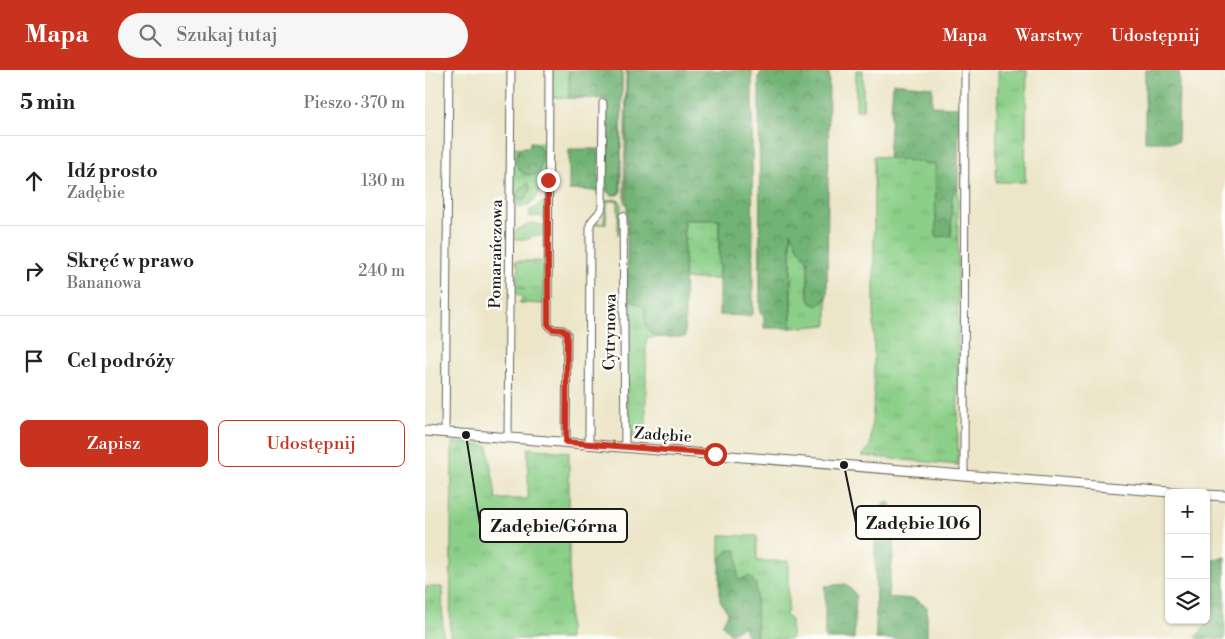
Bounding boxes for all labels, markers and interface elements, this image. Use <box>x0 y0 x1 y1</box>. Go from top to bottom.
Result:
search box <box>118 13 468 58</box>
text: Mapa <box>25 20 88 50</box>
icon: search <box>136 21 164 49</box>
text: Szukaj tutaj <box>176 23 278 47</box>
text: Mapa <box>943 24 987 47</box>
text: Warstwy <box>1015 24 1083 47</box>
text: Udostępnij <box>1111 24 1200 47</box>
text: 5 min <box>20 90 75 116</box>
text: Pieszo · 370 m <box>304 93 405 113</box>
text: Idź prosto <box>67 159 158 183</box>
icon: ahead <box>20 167 48 195</box>
route end <box>537 169 560 192</box>
text: 130 m <box>361 171 405 191</box>
text: Zadębie <box>67 183 125 203</box>
street label: Pomarańczowa <box>485 198 507 309</box>
text: Skręć w prawo <box>67 249 194 273</box>
icon: right <box>20 257 48 285</box>
text: 240 m <box>358 261 405 281</box>
text: Bananowa <box>67 273 141 293</box>
street label: Cytrynowa <box>599 293 621 371</box>
icon: arrive <box>20 347 48 375</box>
text: Cel podróży <box>67 349 174 373</box>
button: Zapisz <box>20 420 208 467</box>
button: Udostępnij <box>218 420 405 467</box>
street label: Zadębie <box>633 423 693 447</box>
route start <box>704 443 727 466</box>
map controls <box>1165 489 1210 624</box>
button: + <box>1165 489 1210 534</box>
callout: Zadębie 106 <box>856 506 980 539</box>
callout: Zadębie/Górna <box>480 509 627 542</box>
text: Zadębie 106 <box>866 512 970 535</box>
text: Zadębie/Górna <box>491 515 618 538</box>
button: − <box>1165 534 1210 579</box>
button: layers <box>1165 579 1210 624</box>

